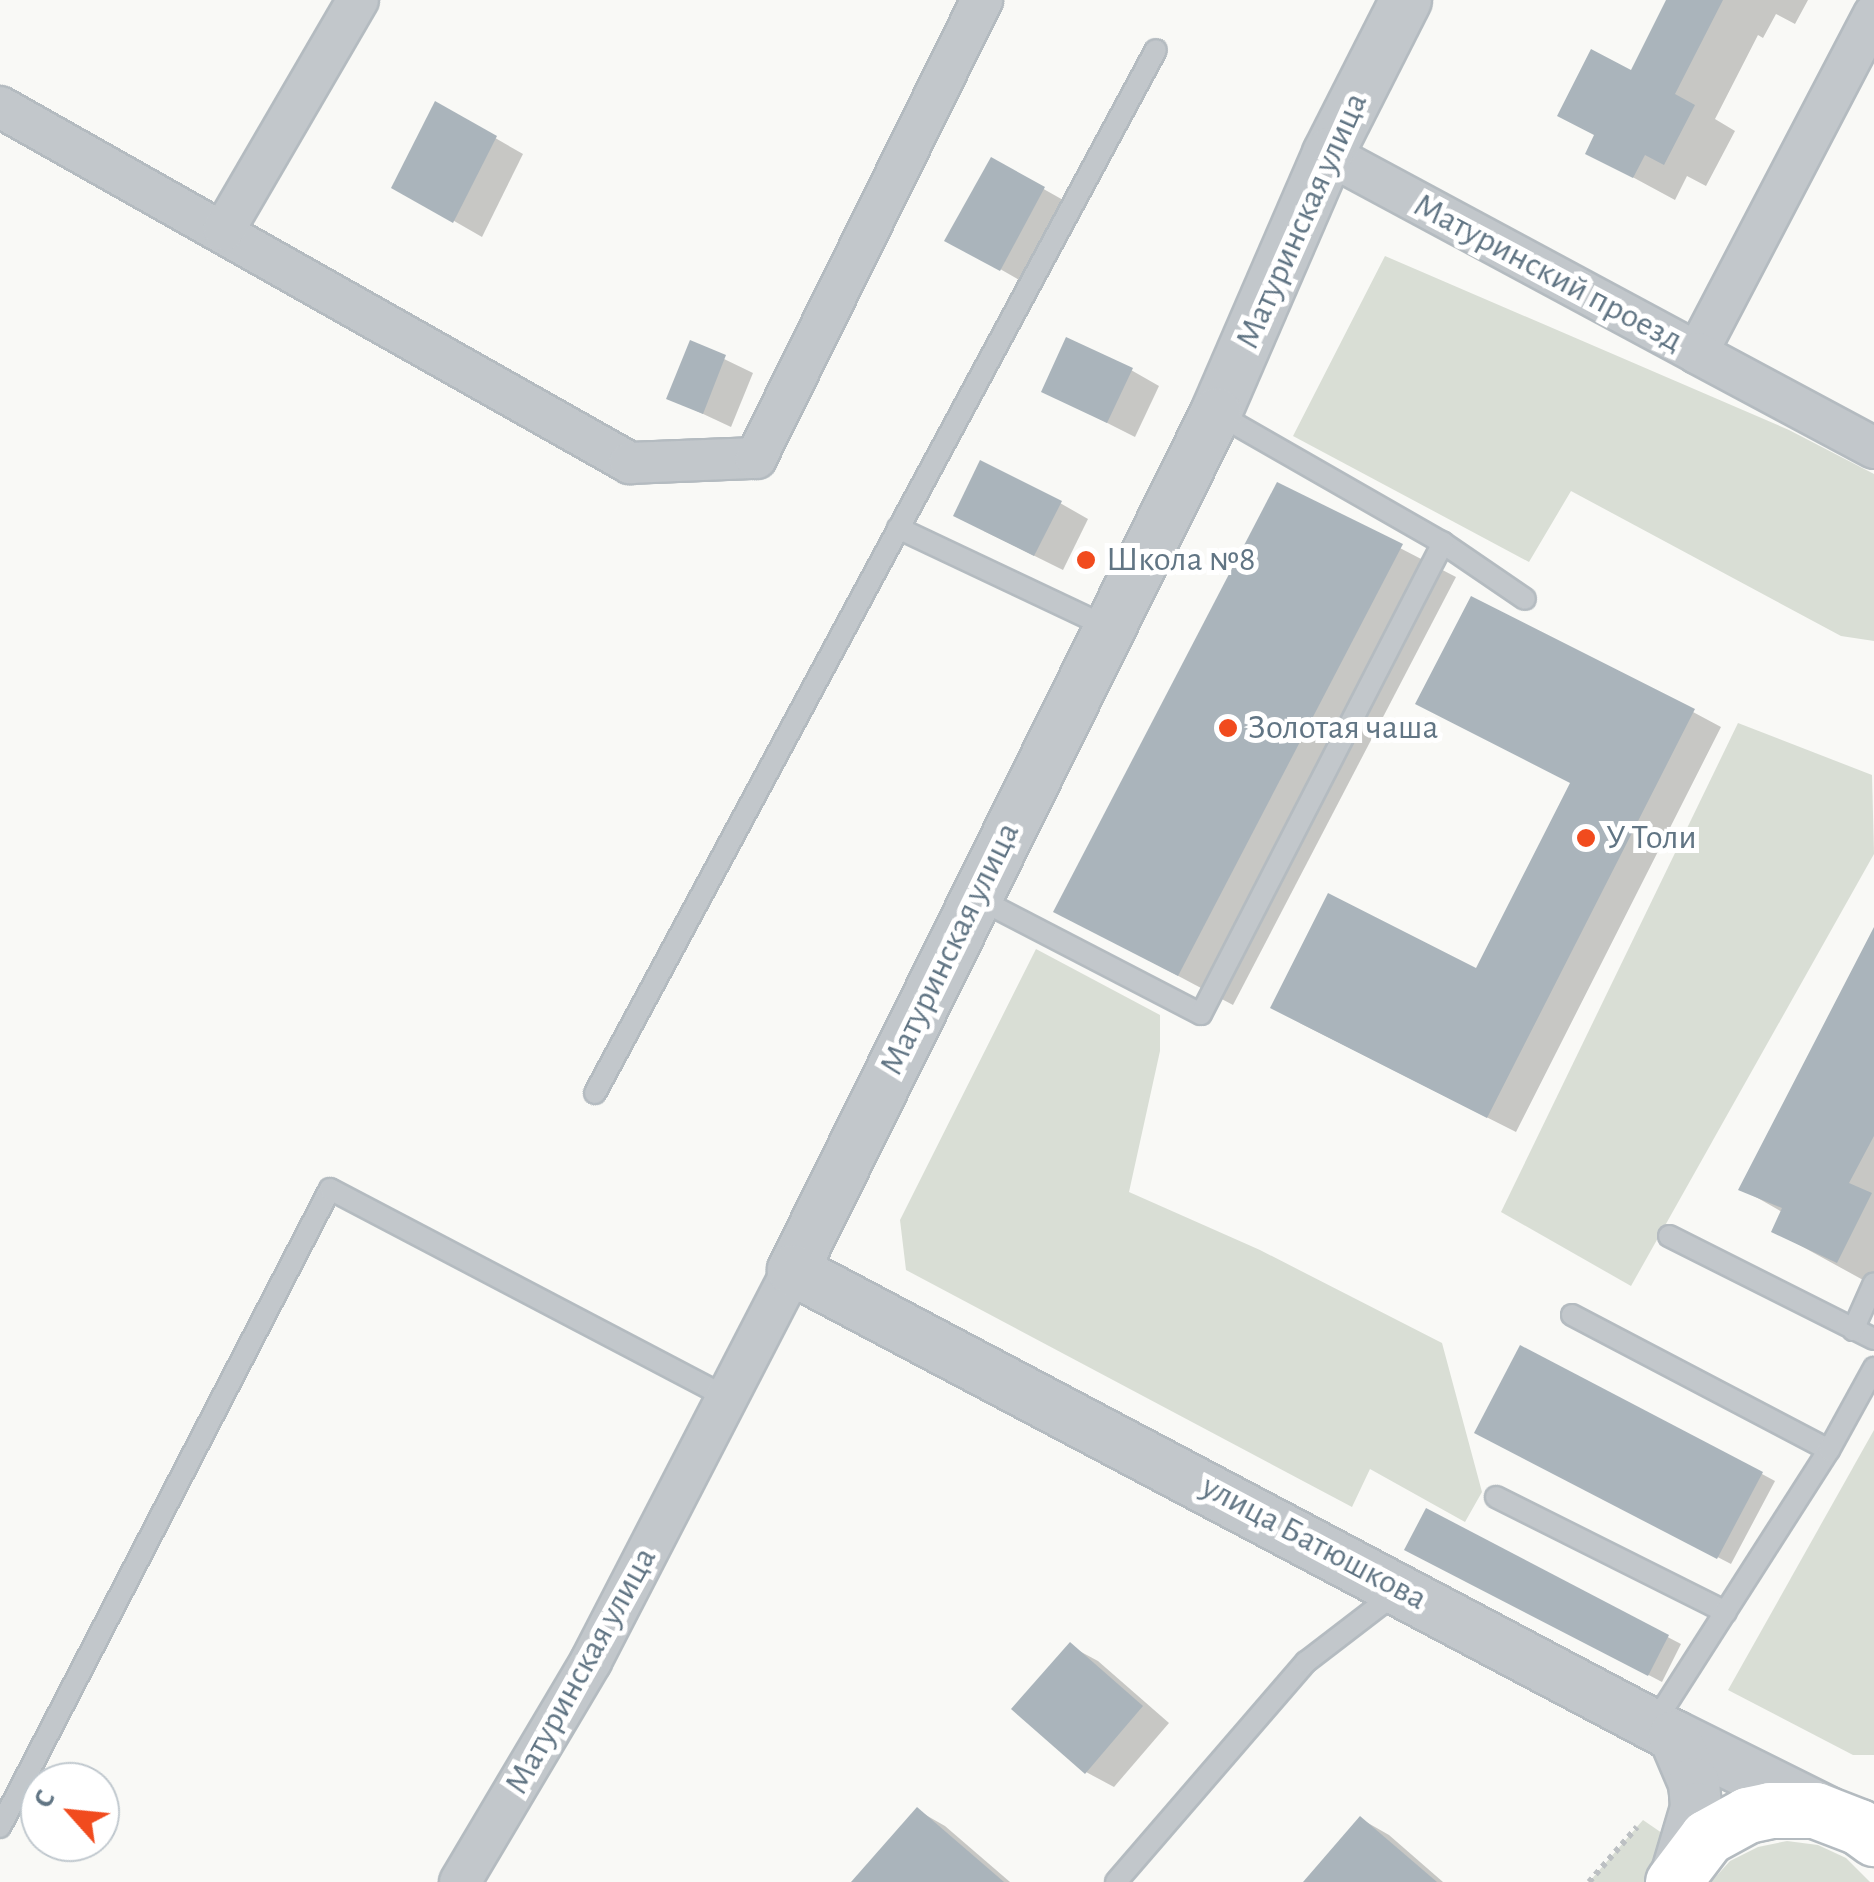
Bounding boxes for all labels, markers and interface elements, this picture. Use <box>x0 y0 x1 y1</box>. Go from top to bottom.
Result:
street label: Матуринская улица <box>1227 86 1377 356</box>
street label: Матуринский проезд <box>1406 184 1690 362</box>
place label: Школа №8 <box>1106 539 1256 581</box>
marker: Школа №8 <box>1075 549 1097 571</box>
place label: Золотая чаша <box>1248 707 1438 749</box>
marker: Золотая чаша <box>1217 717 1239 739</box>
street label: Матуринская улица <box>871 816 1029 1082</box>
place label: У Толи <box>1606 817 1697 859</box>
marker: У Толи <box>1575 827 1597 849</box>
street label: улица Батюшкова <box>1194 1466 1434 1620</box>
street label: Матуринская улица <box>496 1540 666 1802</box>
north arrow <box>20 1762 120 1862</box>
text: С <box>29 1786 61 1813</box>

